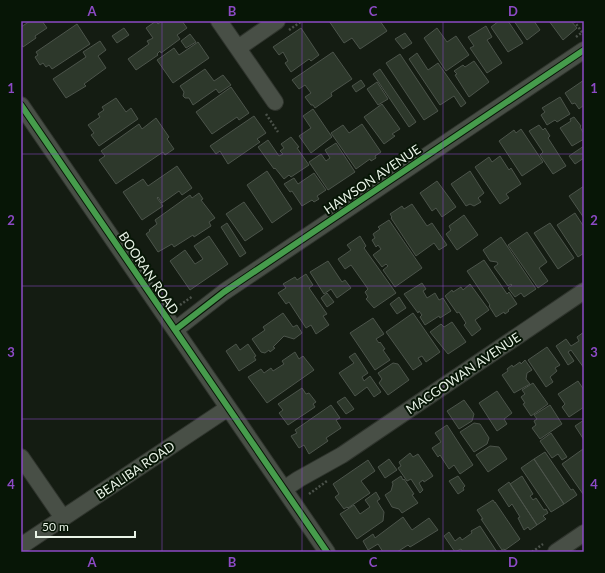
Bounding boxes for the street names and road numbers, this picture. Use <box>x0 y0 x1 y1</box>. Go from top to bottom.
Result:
street label: HAWSON AVENUE <box>321 141 423 217</box>
street label: BOORAN ROAD <box>115 229 183 317</box>
street label: MACGOWAN AVENUE <box>403 329 523 417</box>
street label: BEALIBA ROAD <box>92 438 178 502</box>

